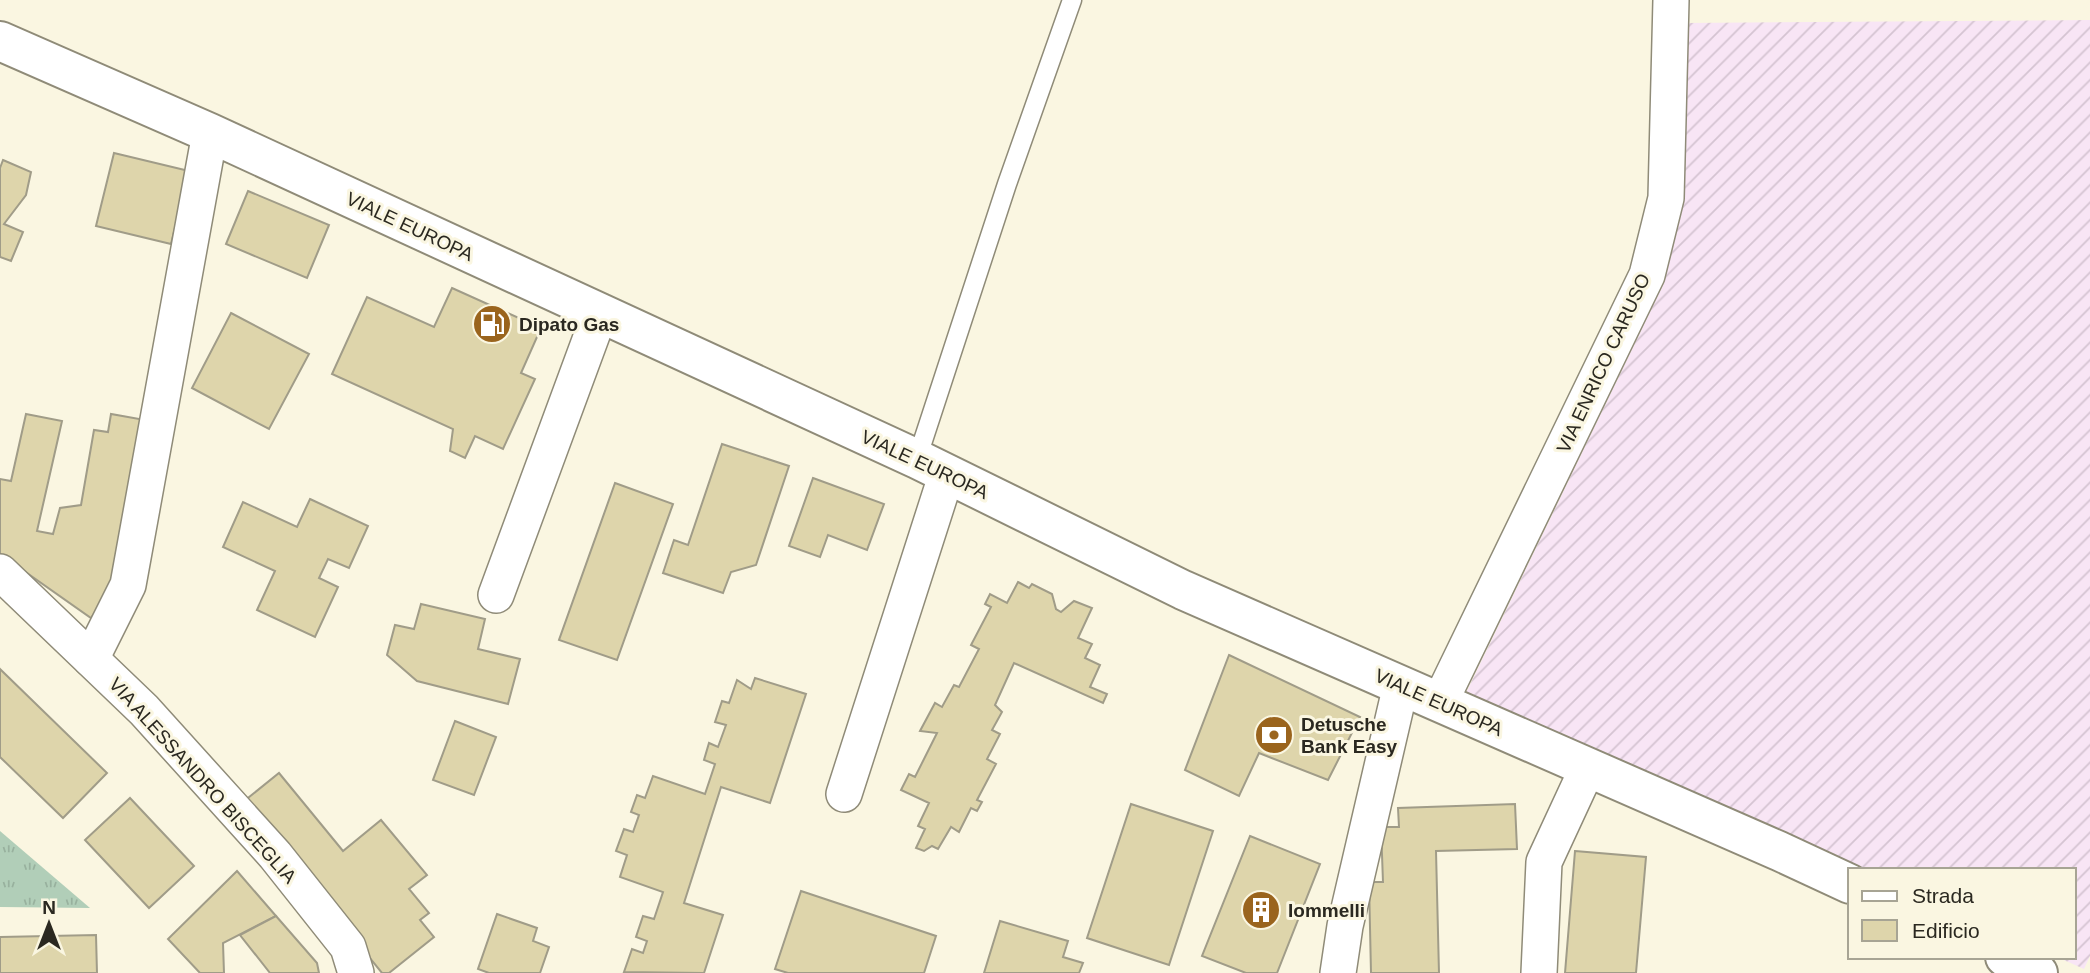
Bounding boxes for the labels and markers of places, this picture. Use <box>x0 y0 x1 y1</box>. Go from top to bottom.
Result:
fuel station icon: Dipato Gas <box>471 303 513 345</box>
place label: Dipato Gas <box>519 314 619 335</box>
bank icon: Detusche Bank Easy <box>1253 714 1295 756</box>
place label: Detusche Bank Easy <box>1301 714 1398 757</box>
building icon: Iommelli <box>1240 889 1282 931</box>
place label: Iommelli <box>1288 900 1365 921</box>

